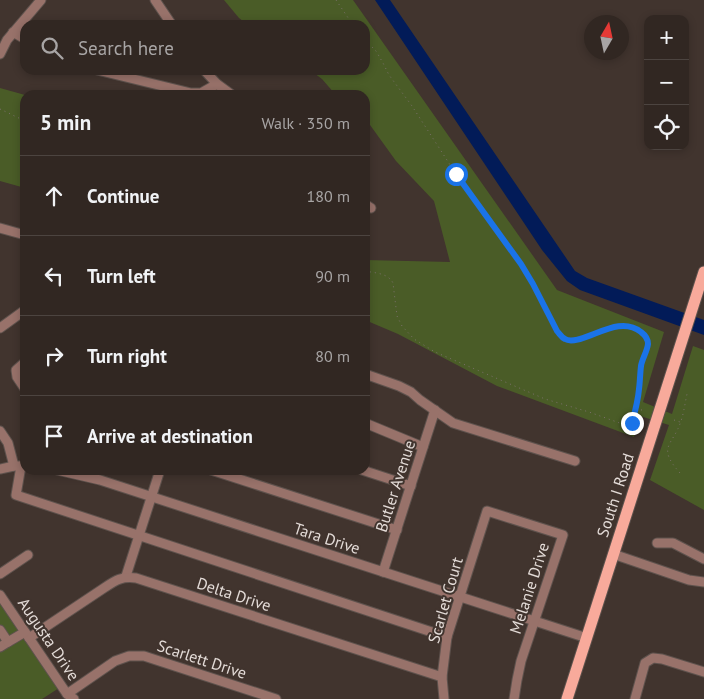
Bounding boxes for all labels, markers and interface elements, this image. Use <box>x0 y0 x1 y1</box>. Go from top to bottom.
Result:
north arrow <box>584 15 629 60</box>
map controls <box>644 15 689 150</box>
button: + <box>644 15 689 60</box>
search box <box>20 20 370 75</box>
icon: search <box>38 34 66 62</box>
text: Search here <box>78 36 174 60</box>
button: − <box>644 60 689 105</box>
button: locate <box>644 105 689 150</box>
text: 5 min <box>40 109 91 136</box>
text: Walk · 350 m <box>261 113 350 133</box>
route start <box>445 163 468 186</box>
icon: ahead <box>40 182 68 210</box>
text: Continue <box>87 184 159 208</box>
text: 180 m <box>307 186 350 206</box>
icon: left <box>40 262 68 290</box>
text: Turn left <box>87 264 156 288</box>
text: 90 m <box>315 266 350 286</box>
icon: right <box>40 342 68 370</box>
text: Turn right <box>87 344 167 368</box>
text: 80 m <box>315 346 350 366</box>
route end <box>621 412 644 435</box>
icon: arrive <box>40 422 68 450</box>
text: Arrive at destination <box>87 424 253 448</box>
street label: Butler Avenue <box>371 438 419 534</box>
street label: South I Road <box>592 451 638 539</box>
street label: Tara Drive <box>291 518 363 558</box>
street label: Melanie Drive <box>505 540 553 636</box>
street label: Scarlet Court <box>423 554 467 645</box>
street label: Delta Drive <box>194 573 274 615</box>
street label: Augusta Drive <box>14 594 84 684</box>
street label: Scarlett Drive <box>155 635 249 683</box>

